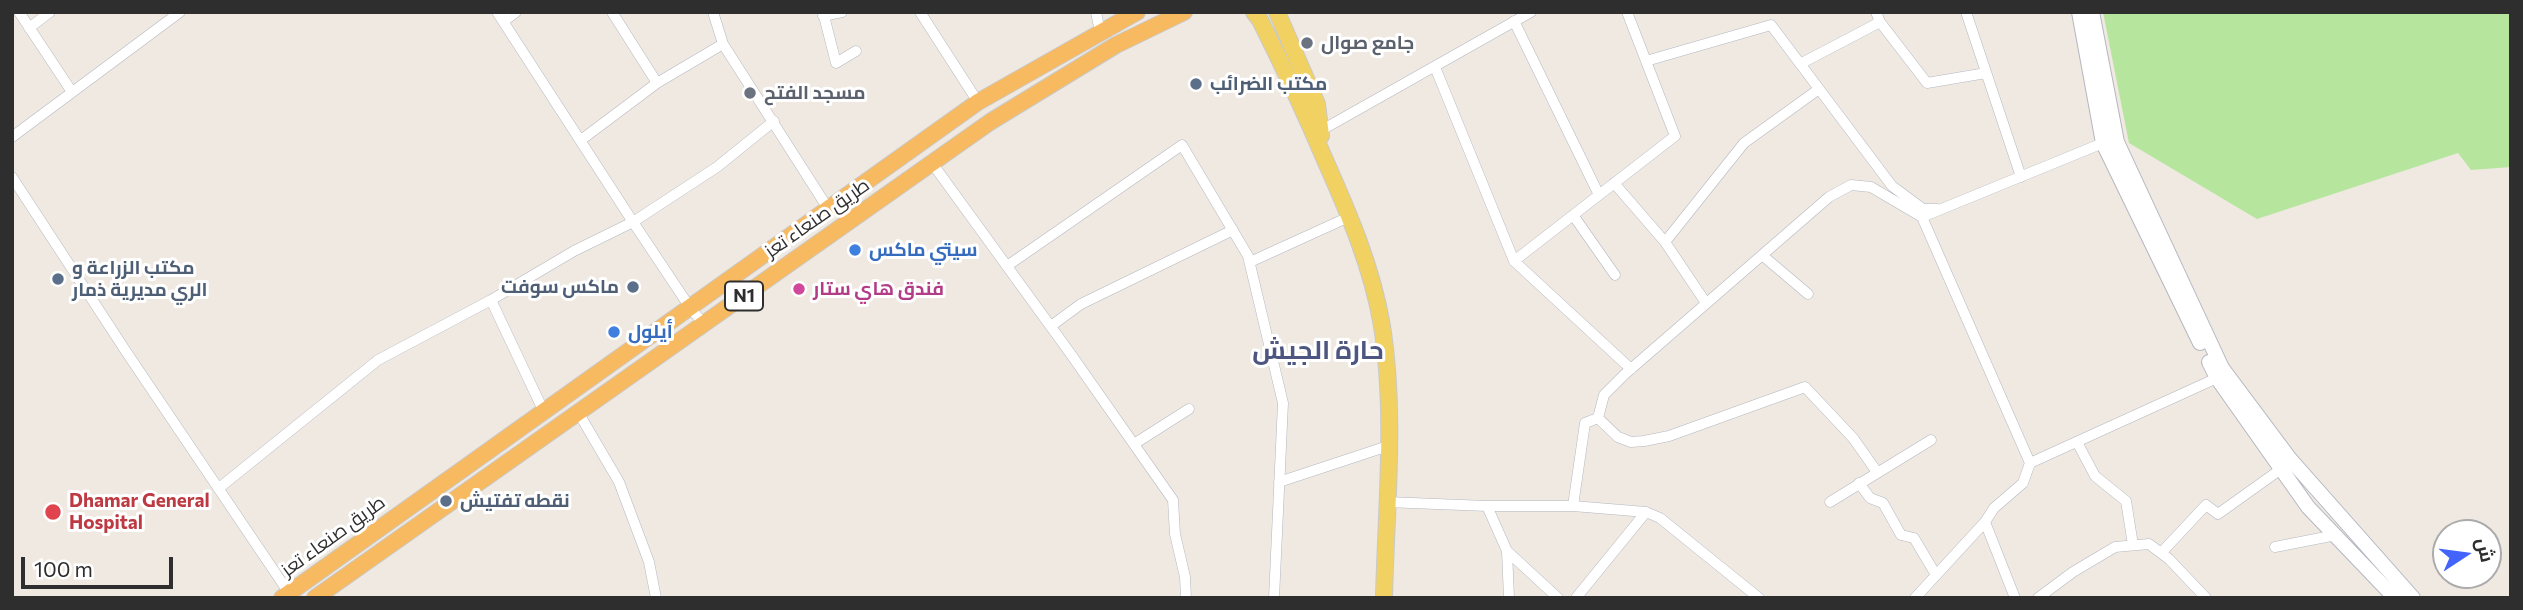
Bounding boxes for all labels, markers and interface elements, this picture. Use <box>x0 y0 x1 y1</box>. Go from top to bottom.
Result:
place label: جامع صوال <box>1321 32 1414 54</box>
marker: جامع صوال <box>1299 35 1315 51</box>
place label: مكتب الضرائب <box>1210 73 1327 95</box>
marker: مكتب الضرائب <box>1188 76 1204 92</box>
place label: مسجد الفتح <box>764 82 865 104</box>
marker: مسجد الفتح <box>742 85 758 101</box>
street label: طريق صنعاء تعز <box>760 173 874 263</box>
place label: سيتي ماكس <box>869 239 978 261</box>
marker: سيتي ماكس <box>847 242 863 258</box>
place label: مكتب الزراعة و الري مديرية ذمار <box>72 257 207 301</box>
marker: مكتب الزراعة و الري مديرية ذمار <box>50 271 66 287</box>
place label: ماكس سوفت <box>501 276 619 298</box>
place label: فندق هاي ستار <box>813 278 944 300</box>
marker: ماكس سوفت <box>625 279 641 295</box>
marker: فندق هاي ستار <box>791 281 807 297</box>
road number: N1 <box>725 282 763 310</box>
place label: أيلول <box>628 321 673 343</box>
marker: أيلول <box>606 324 622 340</box>
district label: حارة الجيش <box>1252 334 1384 366</box>
place label: Dhamar General Hospital <box>69 490 210 534</box>
place label: نقطه تفتيش <box>460 490 570 512</box>
street label: طريق صنعاء تعز <box>277 491 389 581</box>
marker: نقطه تفتيش <box>438 493 454 509</box>
marker: Dhamar General Hospital <box>43 502 63 522</box>
north arrow <box>2432 519 2502 589</box>
text: ش <box>2472 535 2500 564</box>
scale bar <box>24 544 177 588</box>
text: 100 m <box>34 556 93 581</box>

